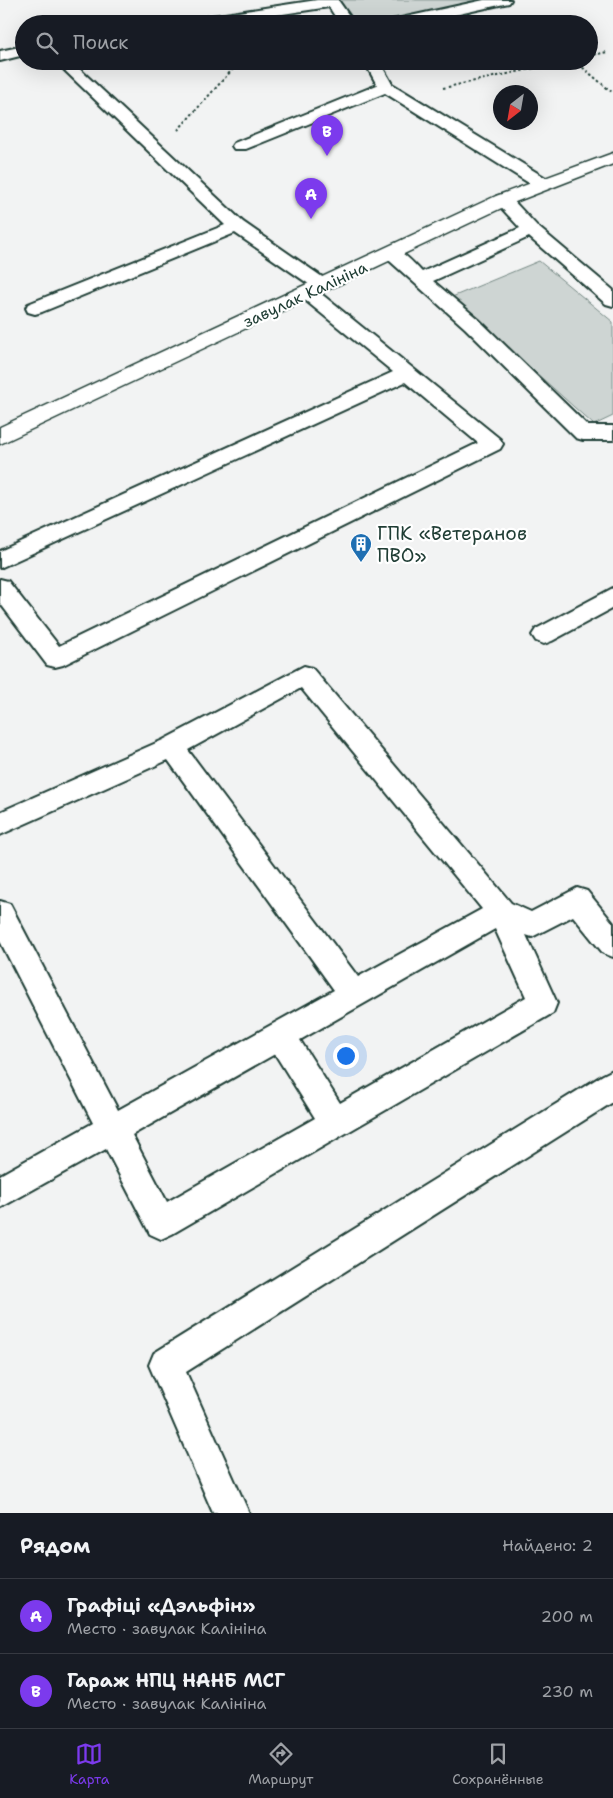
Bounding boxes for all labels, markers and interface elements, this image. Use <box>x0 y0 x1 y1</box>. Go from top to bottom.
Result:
search box <box>15 15 598 70</box>
icon: search <box>33 29 61 57</box>
text: Поиск <box>73 30 128 55</box>
north arrow <box>493 85 538 130</box>
pin: B <box>311 115 343 156</box>
pin: A <box>295 178 327 219</box>
street label: завулак Калініна <box>240 256 371 332</box>
place label: ГПК «Ветеранов ПВО» <box>377 521 527 568</box>
building icon: ГПК «Ветеранов ПВО» <box>349 532 373 563</box>
your location <box>333 1043 359 1069</box>
text: Рядом <box>20 1532 90 1560</box>
text: Найдено: 2 <box>502 1535 593 1556</box>
text: Графіці «Дэльфін» <box>67 1593 255 1618</box>
text: A <box>30 1606 42 1627</box>
text: 200 m <box>541 1606 593 1627</box>
text: Место · завулак Калініна <box>67 1618 267 1639</box>
text: Гараж НПЦ НАНБ МСГ <box>67 1668 285 1693</box>
text: B <box>31 1681 41 1702</box>
text: 230 m <box>541 1681 593 1702</box>
text: Место · завулак Калініна <box>67 1693 267 1714</box>
tab: Карта <box>69 1740 109 1788</box>
tab: Маршрут <box>248 1740 313 1788</box>
tab: Сохранённые <box>452 1740 544 1788</box>

